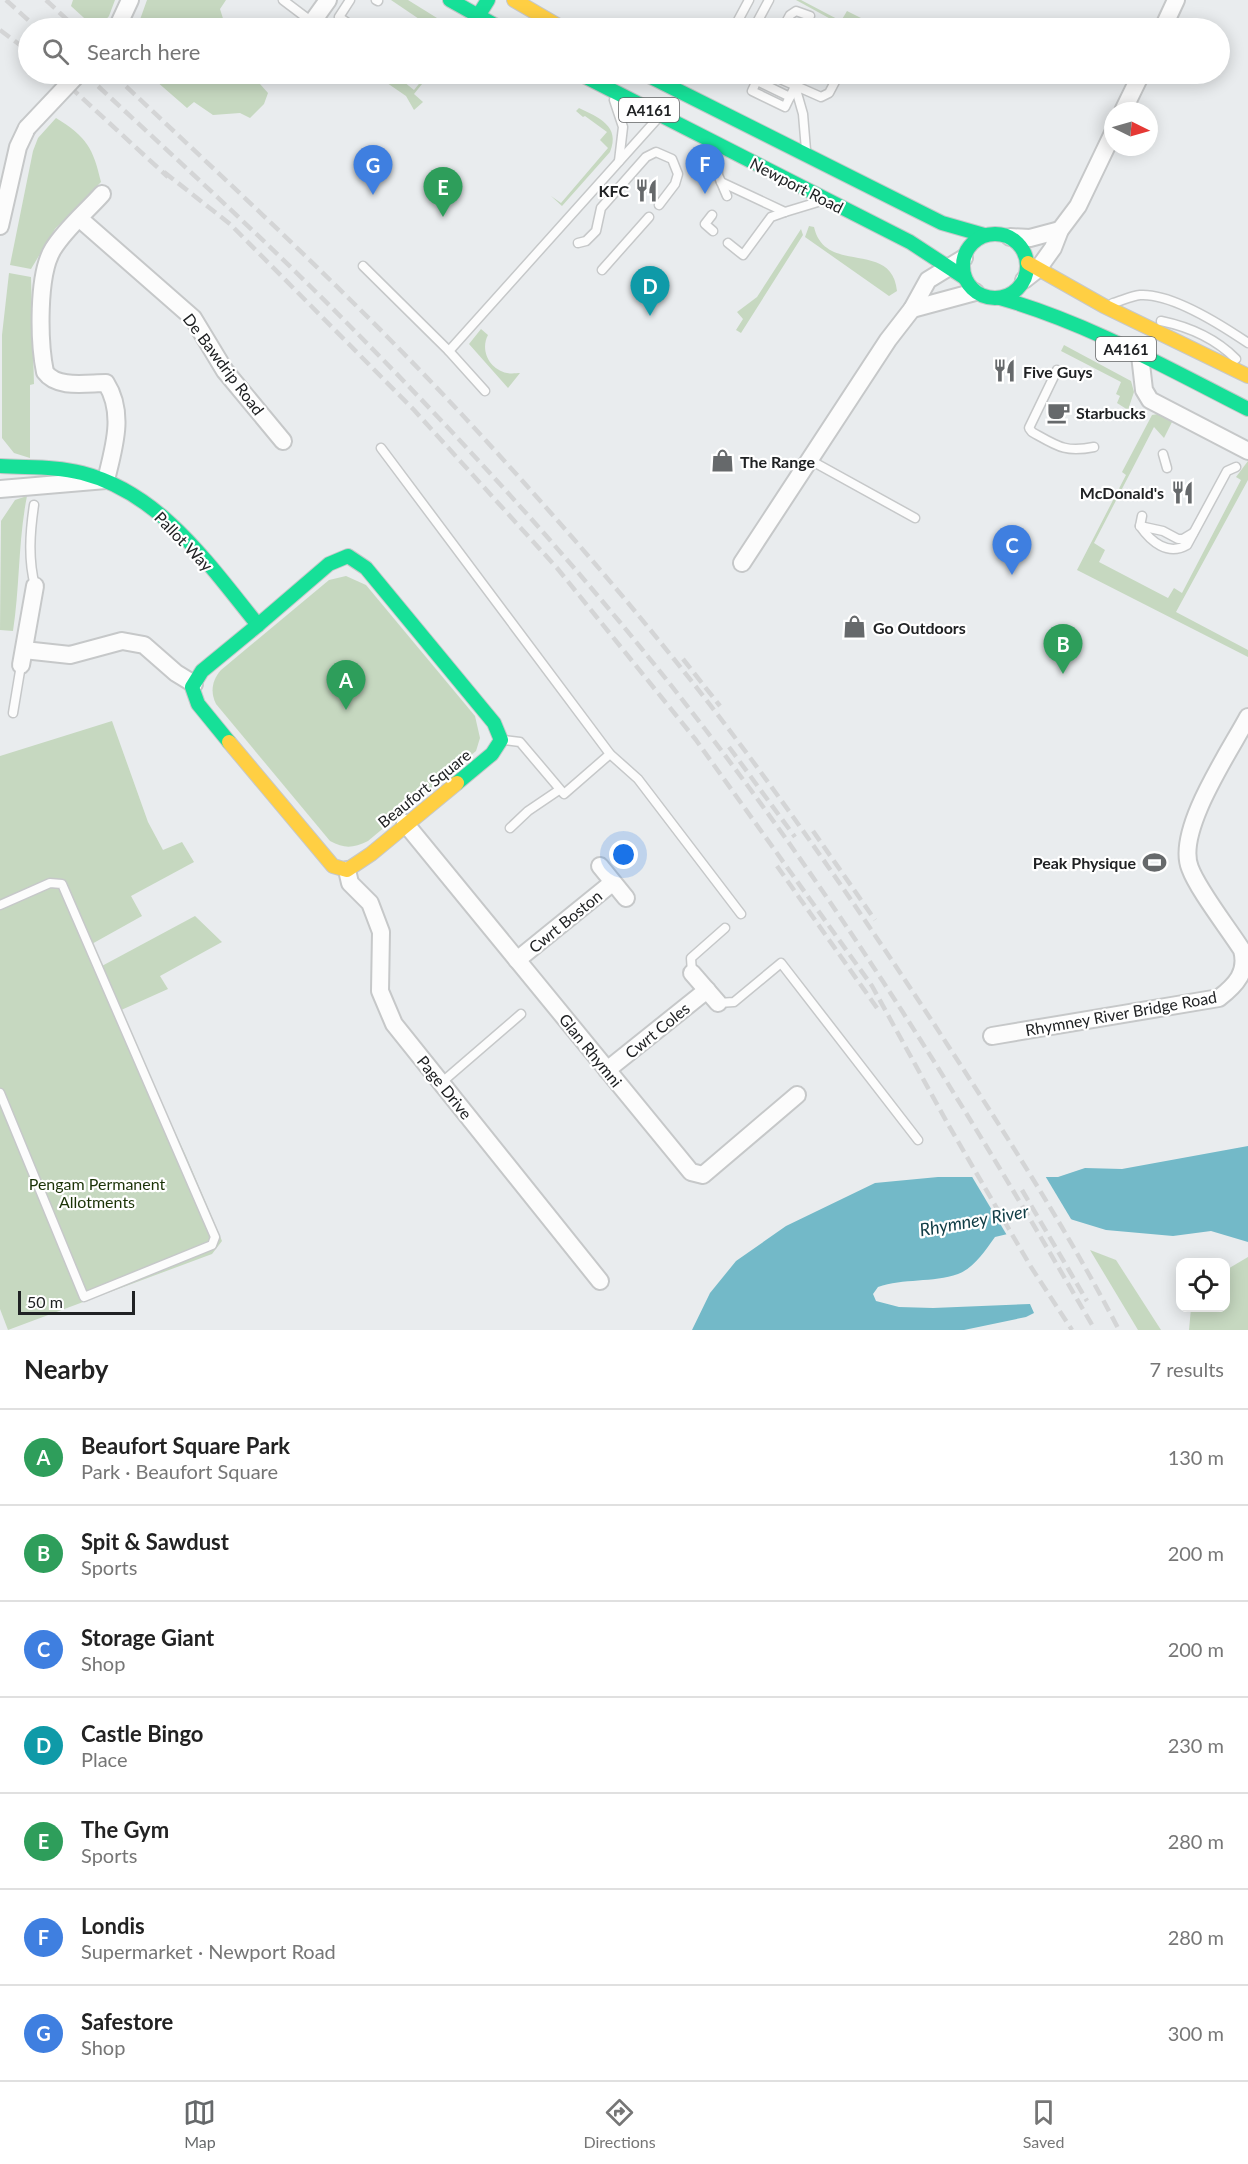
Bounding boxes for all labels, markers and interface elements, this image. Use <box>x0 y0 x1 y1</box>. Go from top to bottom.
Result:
search box <box>18 18 1230 84</box>
icon: search <box>39 35 72 68</box>
text: Search here <box>87 38 200 65</box>
road number: A4161 <box>619 98 679 122</box>
north arrow <box>1104 102 1158 156</box>
pin: F <box>686 144 724 194</box>
pin: G <box>354 146 392 195</box>
street label: Newport Road <box>747 153 847 217</box>
pin: E <box>424 168 462 217</box>
restaurant icon: KFC <box>634 177 660 203</box>
place label: KFC <box>598 181 629 200</box>
pin: D <box>630 266 670 316</box>
street label: De Bawdrip Road <box>180 309 268 419</box>
road number: A4161 <box>1096 337 1156 361</box>
restaurant icon: Five Guys <box>992 358 1018 384</box>
place label: Five Guys <box>1023 362 1093 381</box>
cafe icon: Starbucks <box>1045 399 1071 425</box>
place label: Starbucks <box>1076 403 1146 422</box>
shop icon: The Range <box>709 448 735 474</box>
place label: The Range <box>740 452 816 471</box>
restaurant icon: McDonald's <box>1169 479 1195 505</box>
place label: McDonald's <box>1080 483 1164 502</box>
street label: Pallot Way <box>151 507 217 575</box>
pin: C <box>992 526 1032 575</box>
shop icon: Go Outdoors <box>842 614 868 640</box>
place label: Go Outdoors <box>873 618 966 637</box>
pin: B <box>1044 624 1082 674</box>
pin: A <box>326 660 366 710</box>
street label: Beaufort Square <box>374 745 474 831</box>
your location <box>609 840 638 869</box>
sports icon: Peak Physique <box>1141 849 1167 875</box>
place label: Peak Physique <box>1033 853 1136 872</box>
street label: Cwrt Boston <box>525 886 605 956</box>
street label: Rhymney River Bridge Road <box>1024 987 1218 1039</box>
street label: Cwrt Coles <box>621 998 693 1062</box>
street label: Glan Rhymni <box>556 1009 626 1091</box>
street label: Page Drive <box>414 1051 476 1123</box>
park label: Pengam Permanent Allotments <box>29 1174 166 1211</box>
water label: Rhymney River <box>918 1199 1031 1240</box>
map controls <box>1176 1258 1230 1312</box>
button: locate <box>1176 1258 1230 1312</box>
scale bar <box>18 1288 135 1316</box>
text: 50 m <box>27 1292 63 1311</box>
text: Nearby <box>24 1353 109 1385</box>
text: 7 results <box>1149 1357 1224 1381</box>
text: Beaufort Square Park <box>81 1432 290 1459</box>
text: A <box>37 1445 50 1469</box>
text: 130 m <box>1168 1445 1224 1469</box>
text: Park · Beaufort Square <box>81 1459 278 1483</box>
text: Spit & Sawdust <box>81 1528 229 1555</box>
text: B <box>37 1541 50 1565</box>
text: 200 m <box>1168 1541 1224 1565</box>
text: Sports <box>81 1555 137 1579</box>
text: Storage Giant <box>81 1624 214 1651</box>
text: C <box>37 1637 50 1661</box>
text: 200 m <box>1168 1637 1224 1661</box>
text: Shop <box>81 1651 125 1675</box>
text: Castle Bingo <box>81 1720 203 1747</box>
text: D <box>36 1733 51 1757</box>
text: 230 m <box>1168 1733 1224 1757</box>
text: Place <box>81 1747 128 1771</box>
text: The Gym <box>81 1816 169 1843</box>
text: E <box>38 1829 49 1853</box>
text: 280 m <box>1168 1829 1224 1853</box>
text: Sports <box>81 1843 137 1867</box>
text: Londis <box>81 1912 145 1939</box>
text: F <box>38 1925 49 1949</box>
text: 280 m <box>1168 1925 1224 1949</box>
text: Supermarket · Newport Road <box>81 1939 336 1963</box>
text: Safestore <box>81 2008 173 2035</box>
text: G <box>36 2021 51 2045</box>
text: 300 m <box>1168 2021 1224 2045</box>
text: Shop <box>81 2035 125 2059</box>
tab: Map <box>183 2096 216 2151</box>
tab: Directions <box>583 2096 656 2151</box>
tab: Saved <box>1023 2096 1064 2151</box>

